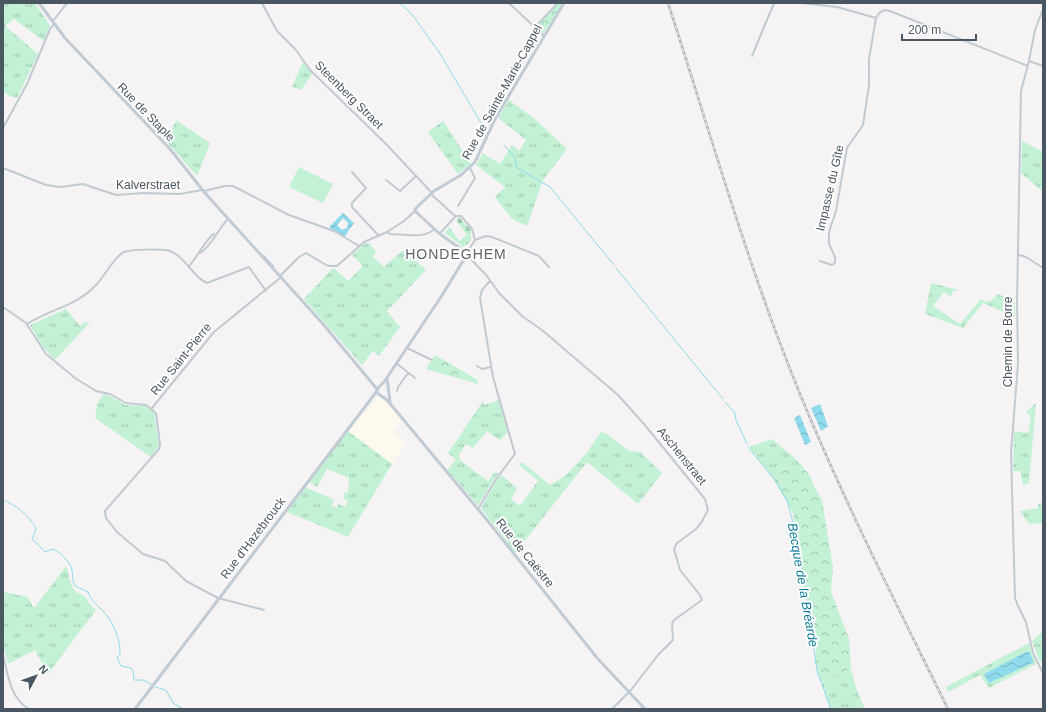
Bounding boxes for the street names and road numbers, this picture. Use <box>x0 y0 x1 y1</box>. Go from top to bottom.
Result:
street label: Rue de Sainte-Marie-Cappel <box>459 22 545 162</box>
street label: Steenberg Straet <box>312 58 386 132</box>
street label: Rue de Staple <box>115 80 178 144</box>
street label: Impasse du Gîte <box>813 143 847 232</box>
street label: Kalverstraet <box>116 178 181 192</box>
street label: Chemin de Borre <box>1001 296 1015 387</box>
street label: Rue Saint-Pierre <box>148 320 215 398</box>
street label: Aschenstraet <box>655 424 710 488</box>
street label: Rue d'Hazebrouck <box>218 494 289 581</box>
street label: Rue de Caëstre <box>493 516 557 590</box>

